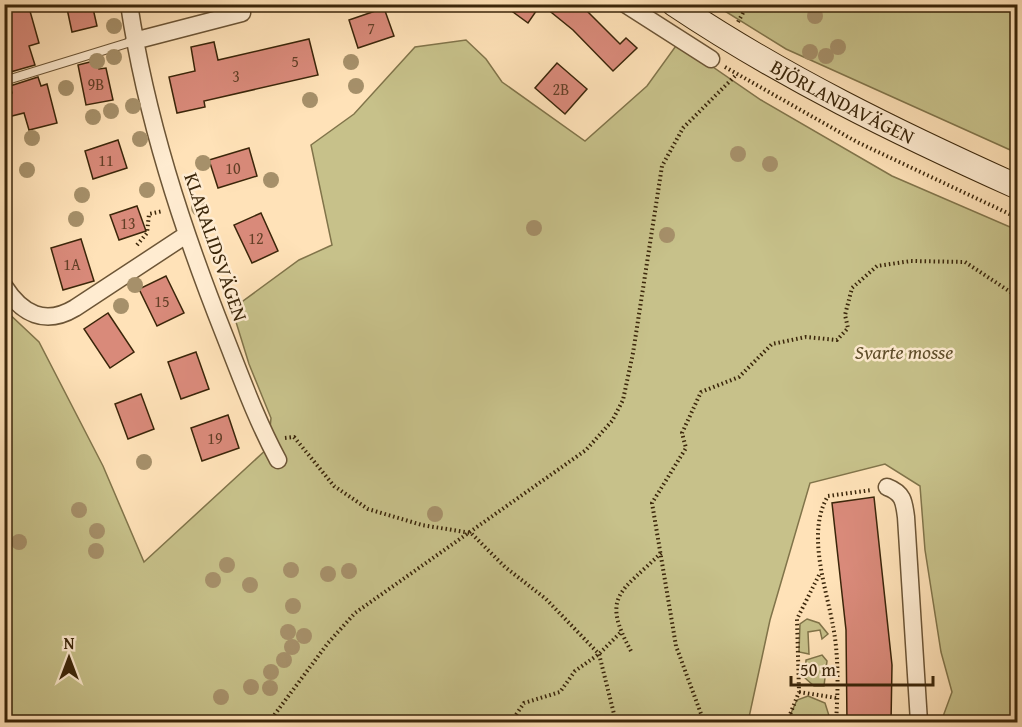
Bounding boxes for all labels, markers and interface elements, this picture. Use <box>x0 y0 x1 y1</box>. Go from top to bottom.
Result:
house number: 7 <box>367 16 375 40</box>
house number: 5 <box>291 49 299 73</box>
street label: BJÖRLANDAVÄGEN <box>765 52 920 151</box>
house number: 3 <box>232 64 240 88</box>
house number: 9B <box>88 72 104 96</box>
house number: 2B <box>553 77 569 101</box>
house number: 11 <box>98 148 114 172</box>
house number: 10 <box>225 156 241 180</box>
street label: KLARALIDSVÄGEN <box>177 169 255 325</box>
house number: 13 <box>120 211 136 235</box>
house number: 12 <box>248 226 264 250</box>
house number: 1A <box>63 252 81 276</box>
house number: 15 <box>154 289 170 313</box>
park label: Svarte mosse <box>855 337 953 366</box>
house number: 19 <box>207 426 223 450</box>
north arrow <box>39 628 99 688</box>
text: N <box>64 631 75 655</box>
scale bar <box>791 649 934 687</box>
text: 50 m <box>800 656 836 683</box>

